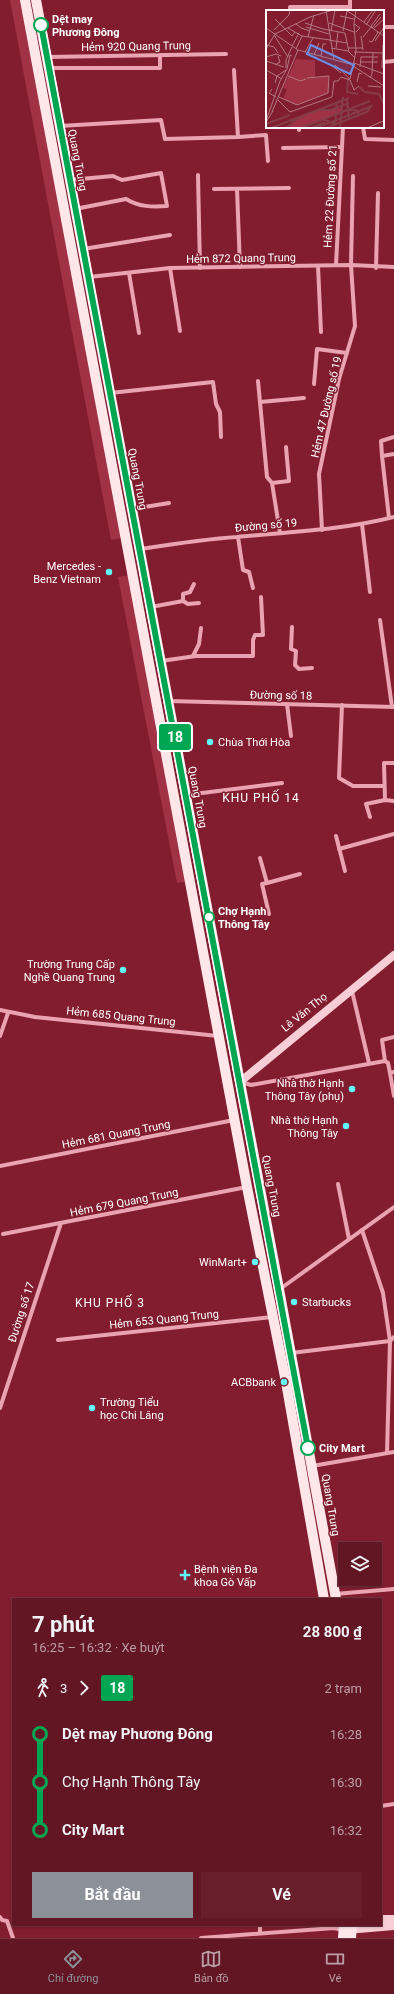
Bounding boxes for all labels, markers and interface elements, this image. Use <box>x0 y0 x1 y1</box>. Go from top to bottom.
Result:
inset map <box>266 10 384 128</box>
place label: Dệt may Phương Đông <box>52 13 119 39</box>
marker: Dệt may Phương Đông <box>33 17 49 33</box>
street label: Hẻm 920 Quang Trung <box>81 39 191 54</box>
street label: Quang Trung <box>65 128 90 192</box>
street label: Hẻm 22 Đường số 21 <box>321 144 340 248</box>
street label: Hẻm 872 Quang Trung <box>186 251 296 266</box>
street label: Hẻm 47 Đường số 19 <box>308 355 344 459</box>
street label: Quang Trung <box>125 447 150 511</box>
street label: Đường số 19 <box>234 516 298 535</box>
place label: Mercedes - Benz Vietnam <box>33 560 101 586</box>
marker: Mercedes - Benz Vietnam <box>104 567 114 577</box>
street label: Đường số 18 <box>250 688 312 703</box>
line badge: 18 <box>157 724 193 750</box>
text: 18 <box>167 729 183 745</box>
place label: Chùa Thới Hòa <box>218 736 290 749</box>
marker: Chùa Thới Hòa <box>205 737 215 747</box>
street label: Quang Trung <box>185 765 210 829</box>
district label: KHU PHỐ 14 <box>222 789 300 805</box>
place label: Chợ Hạnh Thông Tây <box>218 905 270 931</box>
marker: Chợ Hạnh Thông Tây <box>203 911 215 923</box>
place label: Trường Trung Cấp Nghề Quang Trung <box>24 958 115 984</box>
marker: Trường Trung Cấp Nghề Quang Trung <box>118 965 128 975</box>
street label: Lê Văn Thọ <box>279 990 330 1035</box>
street label: Hẻm 685 Quang Trung <box>66 1004 176 1029</box>
place label: Nhà thờ Hạnh Thông Tây (phụ) <box>265 1077 344 1103</box>
marker: Nhà thờ Hạnh Thông Tây (phụ) <box>347 1084 357 1094</box>
place label: Nhà thờ Hạnh Thông Tây <box>271 1114 339 1140</box>
street label: Hẻm 681 Quang Trung <box>61 1118 171 1151</box>
marker: Nhà thờ Hạnh Thông Tây <box>341 1121 351 1131</box>
street label: Quang Trung <box>259 1154 284 1218</box>
street label: Hẻm 679 Quang Trung <box>69 1186 179 1219</box>
place label: WinMart+ <box>199 1256 247 1269</box>
marker: WinMart+ <box>250 1257 260 1267</box>
street label: Đường số 17 <box>6 1280 37 1344</box>
district label: KHU PHỐ 3 <box>75 1294 145 1310</box>
place label: Starbucks <box>302 1296 351 1309</box>
marker: Starbucks <box>289 1297 299 1307</box>
street label: Hẻm 653 Quang Trung <box>109 1307 219 1332</box>
place label: ACBbank <box>231 1376 276 1389</box>
marker: ACBbank <box>279 1377 289 1387</box>
place label: Trường Tiểu học Chi Lăng <box>100 1396 164 1422</box>
marker: Trường Tiểu học Chi Lăng <box>87 1403 97 1413</box>
marker: City Mart <box>300 1440 316 1456</box>
place label: City Mart <box>319 1442 365 1455</box>
street label: Quang Trung <box>319 1473 342 1537</box>
map controls <box>338 1542 382 1586</box>
button: layers <box>338 1542 382 1586</box>
place label: Bệnh viện Đa khoa Gò Vấp <box>194 1563 258 1589</box>
marker: Bệnh viện Đa khoa Gò Vấp <box>179 1569 191 1581</box>
text: 7 phút <box>32 1612 95 1637</box>
text: 28 800 ₫ <box>303 1623 362 1641</box>
text: 16:25 – 16:32 · Xe buýt <box>32 1640 165 1655</box>
icon: walk <box>32 1677 54 1699</box>
icon: forward <box>73 1677 95 1699</box>
text: 18 <box>109 1680 125 1696</box>
text: 3 <box>60 1681 67 1696</box>
text: 2 trạm <box>325 1681 362 1696</box>
text: Dệt may Phương Đông <box>62 1725 213 1743</box>
text: 16:28 <box>330 1727 362 1742</box>
text: Chợ Hạnh Thông Tây <box>62 1773 200 1791</box>
text: 16:30 <box>330 1775 362 1790</box>
text: City Mart <box>62 1821 124 1839</box>
text: 16:32 <box>330 1823 362 1838</box>
button: Bắt đầu <box>32 1872 193 1918</box>
button: Vé <box>201 1872 362 1918</box>
tab: Chỉ đường <box>48 1948 98 1985</box>
tab: Bản đồ <box>194 1948 229 1985</box>
tab: Vé <box>324 1948 346 1985</box>

